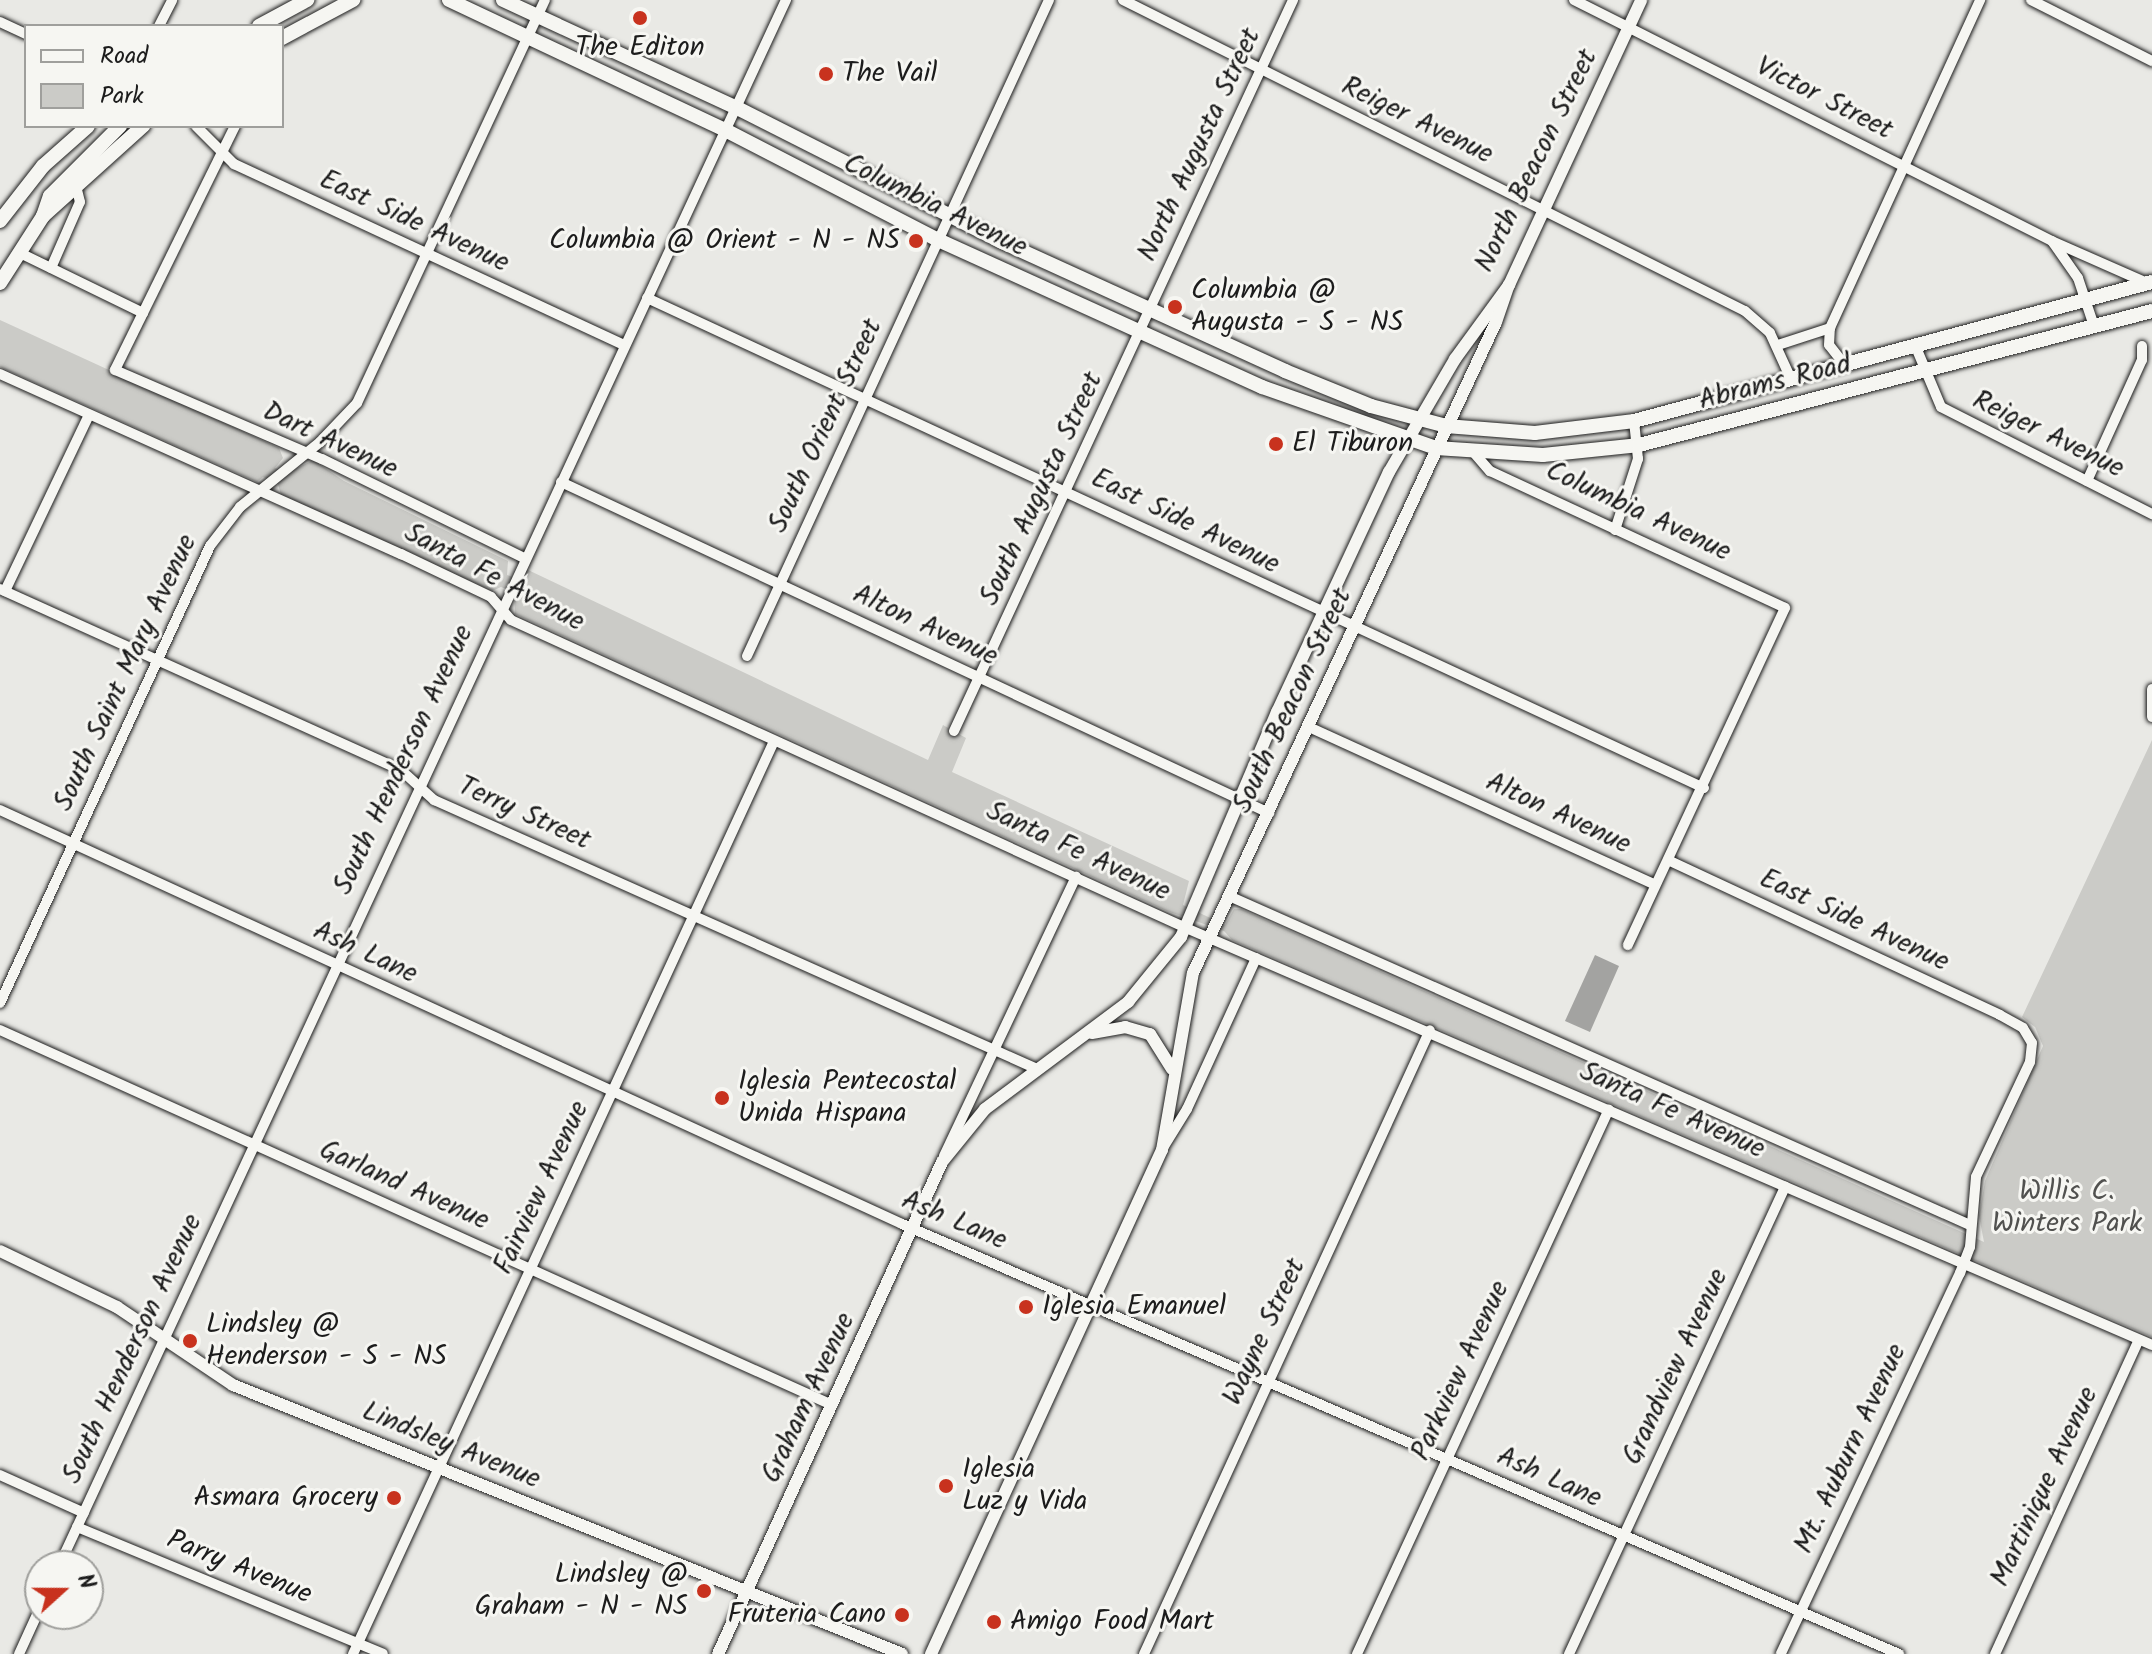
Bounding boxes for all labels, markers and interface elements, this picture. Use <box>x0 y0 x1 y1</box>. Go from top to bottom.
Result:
marker: The Editon <box>631 9 649 27</box>
street label: North Augusta Street <box>1131 23 1269 267</box>
legend <box>24 24 284 128</box>
place label: The Editon <box>575 31 705 65</box>
text: Road <box>100 37 148 76</box>
street label: North Beacon Street <box>1468 44 1606 278</box>
street label: Victor Street <box>1750 50 1898 148</box>
place label: The Vail <box>842 57 937 91</box>
marker: The Vail <box>817 65 835 83</box>
street label: Reiger Avenue <box>1336 70 1498 172</box>
text: Park <box>100 77 144 116</box>
street label: Columbia Avenue <box>838 147 1032 265</box>
street label: East Side Avenue <box>314 163 514 281</box>
place label: Columbia @ Orient - N - NS <box>549 224 900 258</box>
marker: Columbia @ Orient - N - NS <box>907 232 925 250</box>
place label: Columbia @ Augusta - S - NS <box>1191 274 1403 340</box>
marker: Columbia @ Augusta - S - NS <box>1166 298 1184 316</box>
street label: South Orient Street <box>762 314 890 538</box>
street label: Abrams Road <box>1695 348 1855 418</box>
street label: South Augusta Street <box>973 367 1111 611</box>
street label: Reiger Avenue <box>1967 384 2129 486</box>
street label: Dart Avenue <box>257 395 403 487</box>
place label: El Tiburon <box>1292 427 1413 461</box>
marker: El Tiburon <box>1267 435 1285 453</box>
street label: Columbia Avenue <box>1540 454 1736 570</box>
street label: East Side Avenue <box>1085 462 1285 582</box>
street label: Santa Fe Avenue <box>398 516 590 640</box>
street label: South Saint Mary Avenue <box>47 529 205 817</box>
street label: Alton Avenue <box>847 578 1003 674</box>
street label: South Beacon Street <box>1226 583 1360 819</box>
street label: South Henderson Avenue <box>327 620 481 900</box>
street label: Alton Avenue <box>1480 766 1636 862</box>
street label: Terry Street <box>453 770 595 858</box>
street label: Santa Fe Avenue <box>981 795 1175 909</box>
street label: East Side Avenue <box>1754 862 1954 980</box>
street label: Ash Lane <box>308 914 422 992</box>
street label: Santa Fe Avenue <box>1574 1055 1770 1167</box>
place label: Iglesia Pentecostal Unida Hispana <box>738 1065 956 1131</box>
marker: Iglesia Pentecostal Unida Hispana <box>713 1089 731 1107</box>
street label: Fairview Avenue <box>487 1096 597 1280</box>
street label: Garland Avenue <box>314 1134 494 1238</box>
park label: Willis C. Winters Park <box>1992 1175 2142 1241</box>
street label: Ash Lane <box>896 1184 1012 1258</box>
street label: South Henderson Avenue <box>56 1209 210 1489</box>
street label: Wayne Street <box>1216 1253 1314 1411</box>
street label: Grandview Avenue <box>1616 1264 1736 1470</box>
street label: Parkview Avenue <box>1405 1276 1517 1466</box>
place label: Iglesia Emanuel <box>1042 1290 1226 1324</box>
marker: Iglesia Emanuel <box>1017 1298 1035 1316</box>
place label: Lindsley @ Henderson - S - NS <box>206 1308 447 1374</box>
street label: Graham Avenue <box>755 1308 863 1488</box>
marker: Lindsley @ Henderson - S - NS <box>181 1332 199 1350</box>
street label: Mt. Auburn Avenue <box>1788 1339 1914 1559</box>
street label: Martinique Avenue <box>1984 1382 2106 1592</box>
street label: Lindsley Avenue <box>357 1395 545 1497</box>
street label: Ash Lane <box>1491 1440 1607 1516</box>
place label: Iglesia Luz y Vida <box>962 1453 1087 1519</box>
marker: Iglesia Luz y Vida <box>937 1477 955 1495</box>
place label: Asmara Grocery <box>193 1481 378 1515</box>
marker: Asmara Grocery <box>385 1489 403 1507</box>
street label: Parry Avenue <box>161 1524 317 1612</box>
north arrow <box>24 1550 104 1630</box>
place label: Lindsley @ Graham - N - NS <box>475 1558 688 1624</box>
text: N <box>66 1569 104 1595</box>
marker: Lindsley @ Graham - N - NS <box>695 1582 713 1600</box>
place label: Fruteria Cano <box>727 1598 886 1632</box>
place label: Amigo Food Mart <box>1010 1605 1214 1639</box>
marker: Fruteria Cano <box>893 1606 911 1624</box>
marker: Amigo Food Mart <box>985 1613 1003 1631</box>

